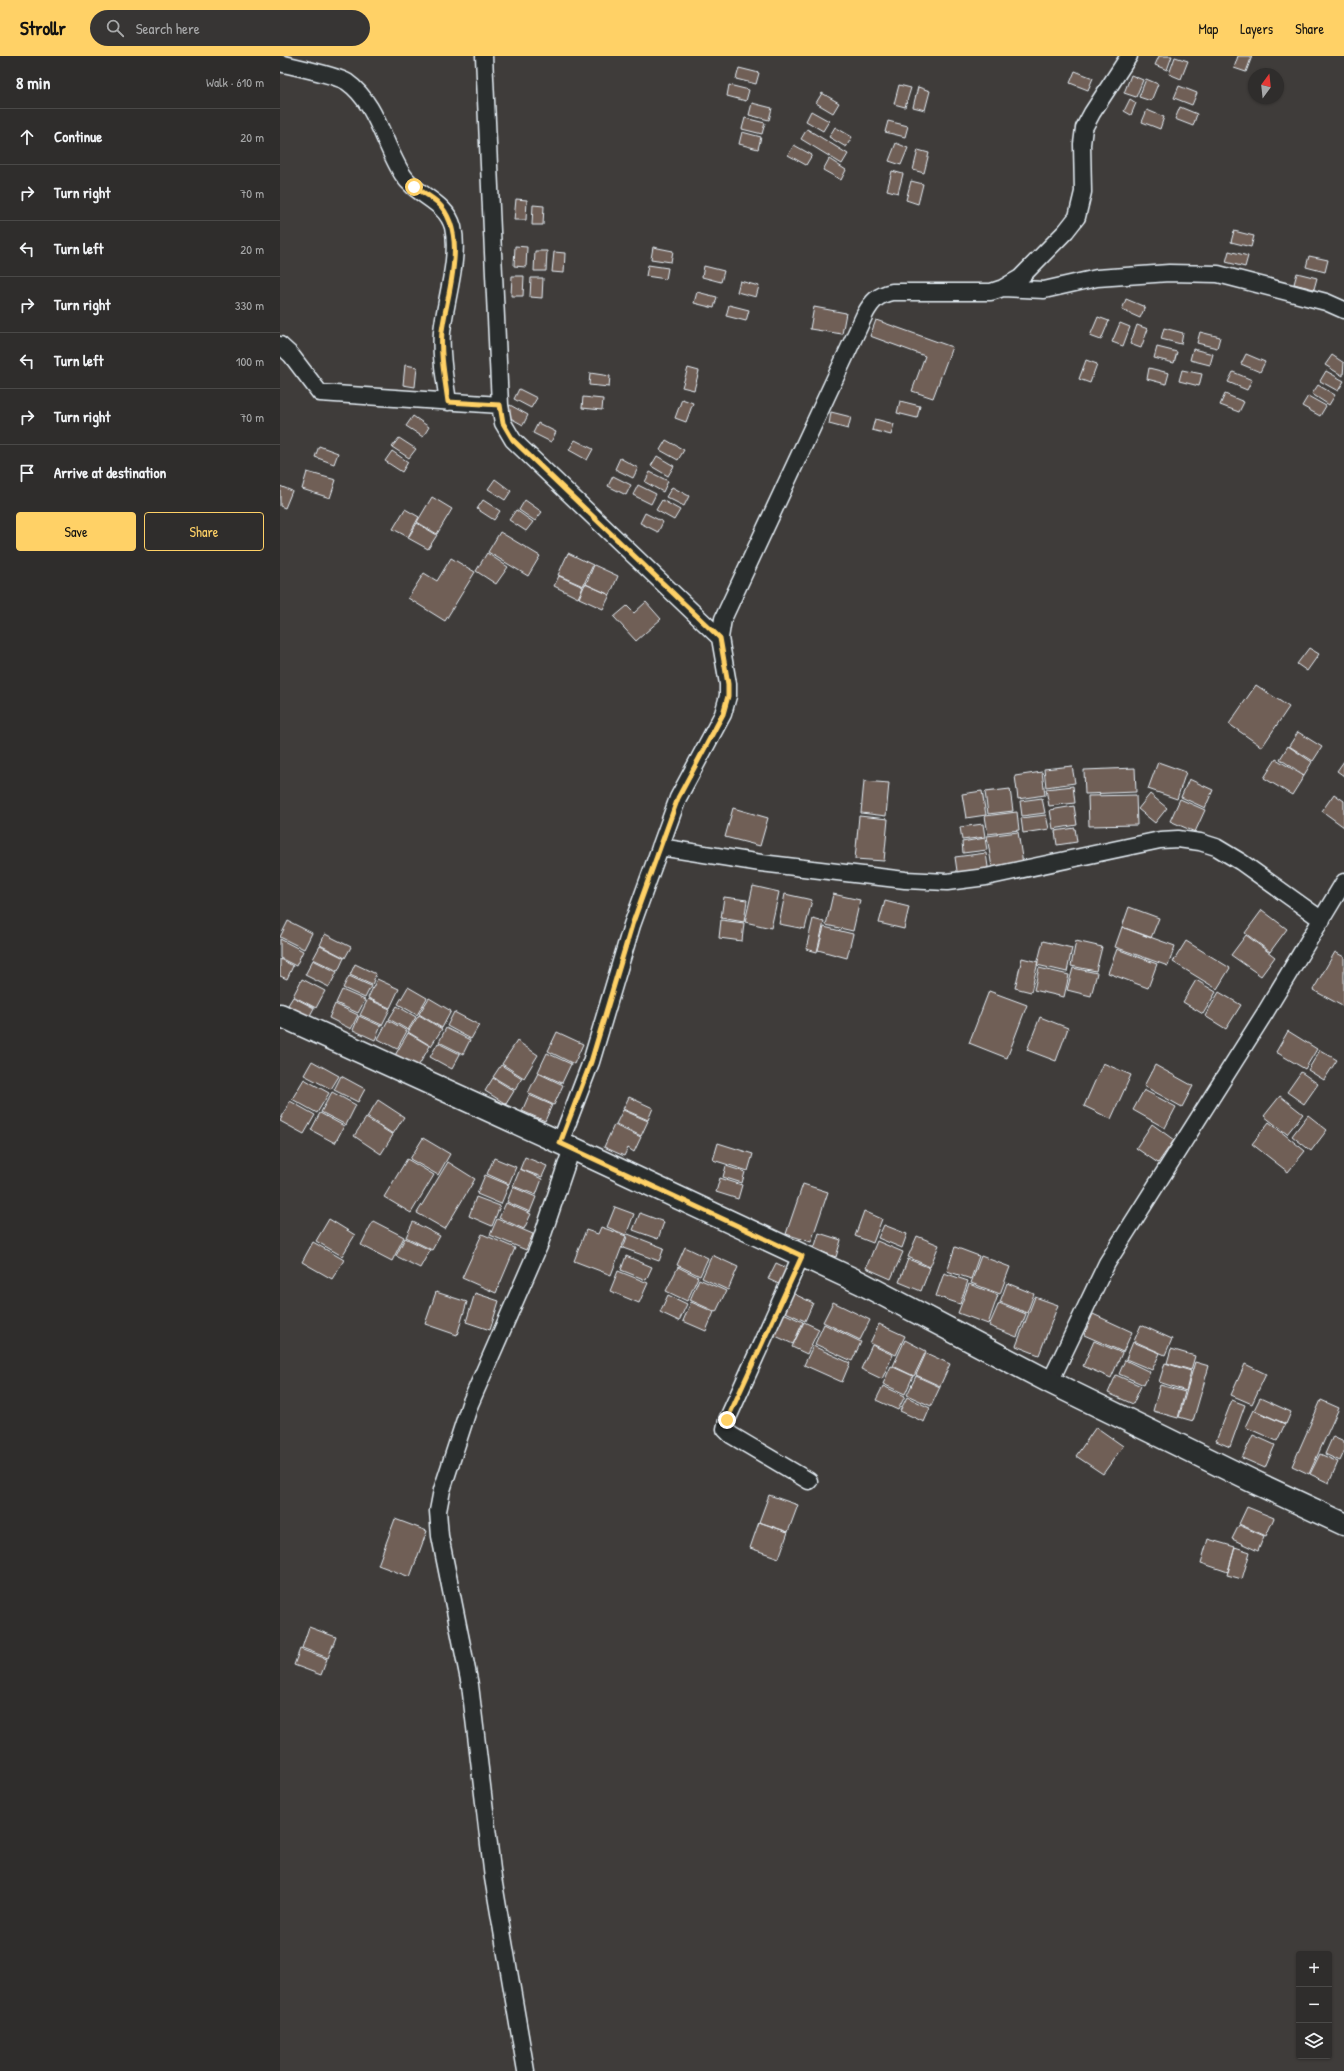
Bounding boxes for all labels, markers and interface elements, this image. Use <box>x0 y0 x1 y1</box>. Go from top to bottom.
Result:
search box <box>90 10 370 46</box>
text: Strollr <box>20 15 66 41</box>
icon: search <box>104 17 126 39</box>
text: Search here <box>136 18 200 39</box>
text: Map <box>1198 19 1218 38</box>
text: Layers <box>1240 19 1273 38</box>
text: Share <box>1295 19 1324 38</box>
north arrow <box>1248 68 1284 104</box>
text: 8 min <box>16 71 50 94</box>
text: Walk · 610 m <box>206 73 264 91</box>
icon: ahead <box>16 126 38 148</box>
text: Continue <box>54 126 102 147</box>
text: 20 m <box>240 128 264 146</box>
route start <box>405 178 423 196</box>
icon: right <box>16 182 38 204</box>
text: Turn right <box>54 182 110 203</box>
text: 70 m <box>240 184 264 202</box>
icon: left <box>16 238 38 260</box>
text: Turn left <box>54 238 104 259</box>
text: 20 m <box>240 240 264 258</box>
icon: right <box>16 294 38 316</box>
text: Turn right <box>54 294 110 315</box>
text: 330 m <box>235 296 264 314</box>
icon: left <box>16 350 38 372</box>
text: Turn left <box>54 350 104 371</box>
text: 100 m <box>236 352 264 370</box>
icon: right <box>16 406 38 428</box>
text: Turn right <box>54 406 110 427</box>
text: 70 m <box>240 408 264 426</box>
icon: arrive <box>16 462 38 484</box>
text: Arrive at destination <box>54 462 166 483</box>
button: Save <box>16 512 136 551</box>
button: Share <box>144 512 264 551</box>
route end <box>718 1411 736 1429</box>
map controls <box>1296 1951 1332 2059</box>
button: + <box>1296 1951 1332 1987</box>
button: − <box>1296 1987 1332 2023</box>
button: layers <box>1296 2023 1332 2059</box>

